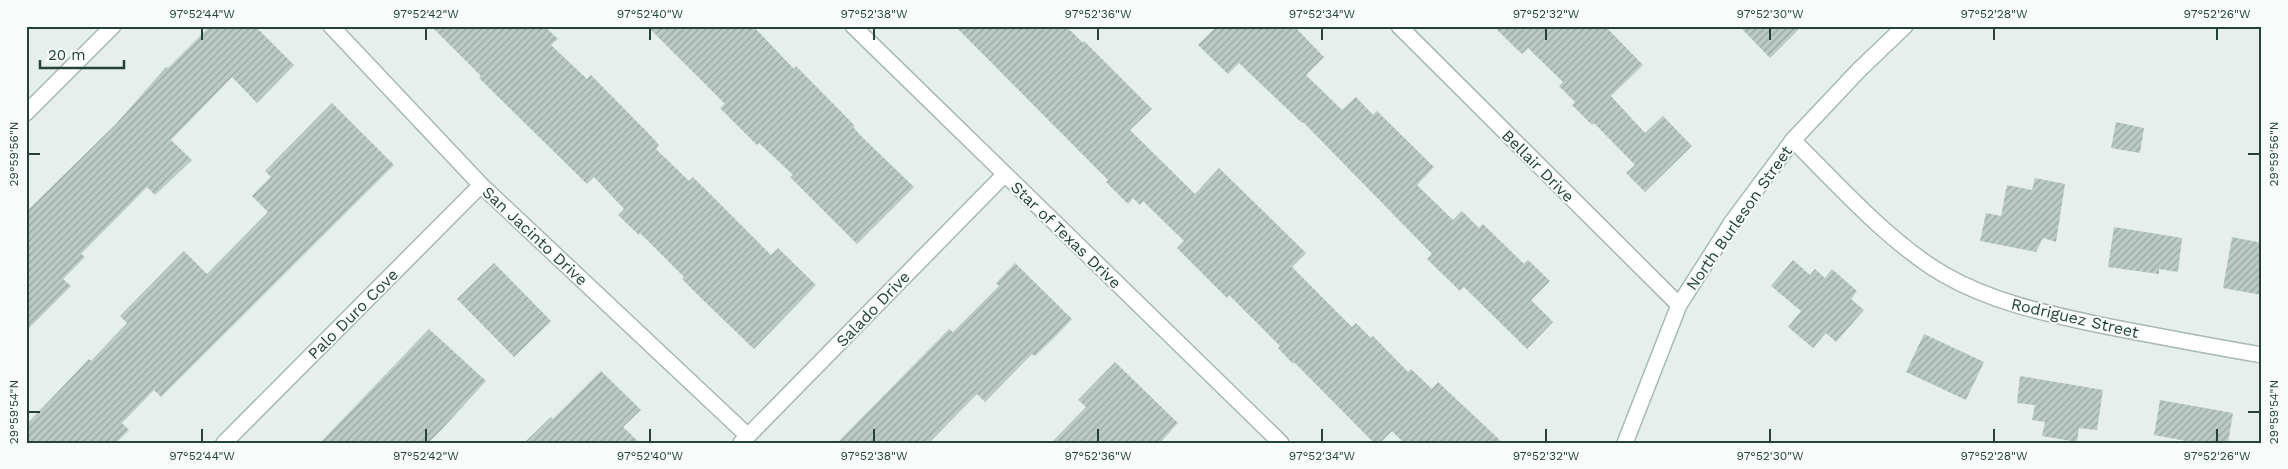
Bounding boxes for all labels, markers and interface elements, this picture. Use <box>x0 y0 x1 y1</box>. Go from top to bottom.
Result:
text: 97°52'44"W <box>169 7 235 21</box>
text: 97°52'42"W <box>393 7 459 21</box>
text: 97°52'40"W <box>617 7 684 21</box>
text: 97°52'38"W <box>841 7 908 21</box>
text: 97°52'36"W <box>1065 7 1132 21</box>
text: 97°52'34"W <box>1289 7 1356 21</box>
text: 97°52'32"W <box>1513 7 1580 21</box>
text: 97°52'30"W <box>1736 7 1804 21</box>
text: 97°52'28"W <box>1961 7 2028 21</box>
text: 97°52'26"W <box>2184 7 2251 21</box>
scale bar <box>40 38 124 70</box>
text: 20 m <box>48 46 86 64</box>
text: 29°59'56"N <box>7 121 21 187</box>
text: 29°59'56"N <box>2267 121 2281 187</box>
street label: Bellair Drive <box>1498 126 1578 206</box>
street label: North Burleson Street <box>1682 142 1796 294</box>
street label: Star of Texas Drive <box>1007 178 1125 292</box>
street label: San Jacinto Drive <box>479 183 591 289</box>
street label: Palo Duro Cove <box>304 265 402 363</box>
street label: Salado Drive <box>832 267 914 351</box>
street label: Rodriguez Street <box>2009 294 2141 342</box>
text: 29°59'54"N <box>7 380 21 444</box>
text: 29°59'54"N <box>2267 380 2281 444</box>
text: 97°52'44"W <box>169 449 235 463</box>
text: 97°52'42"W <box>393 449 459 463</box>
text: 97°52'40"W <box>617 449 684 463</box>
text: 97°52'38"W <box>841 449 908 463</box>
text: 97°52'36"W <box>1065 449 1132 463</box>
text: 97°52'34"W <box>1289 449 1356 463</box>
text: 97°52'32"W <box>1513 449 1580 463</box>
text: 97°52'30"W <box>1736 449 1804 463</box>
text: 97°52'28"W <box>1961 449 2028 463</box>
text: 97°52'26"W <box>2184 449 2251 463</box>

